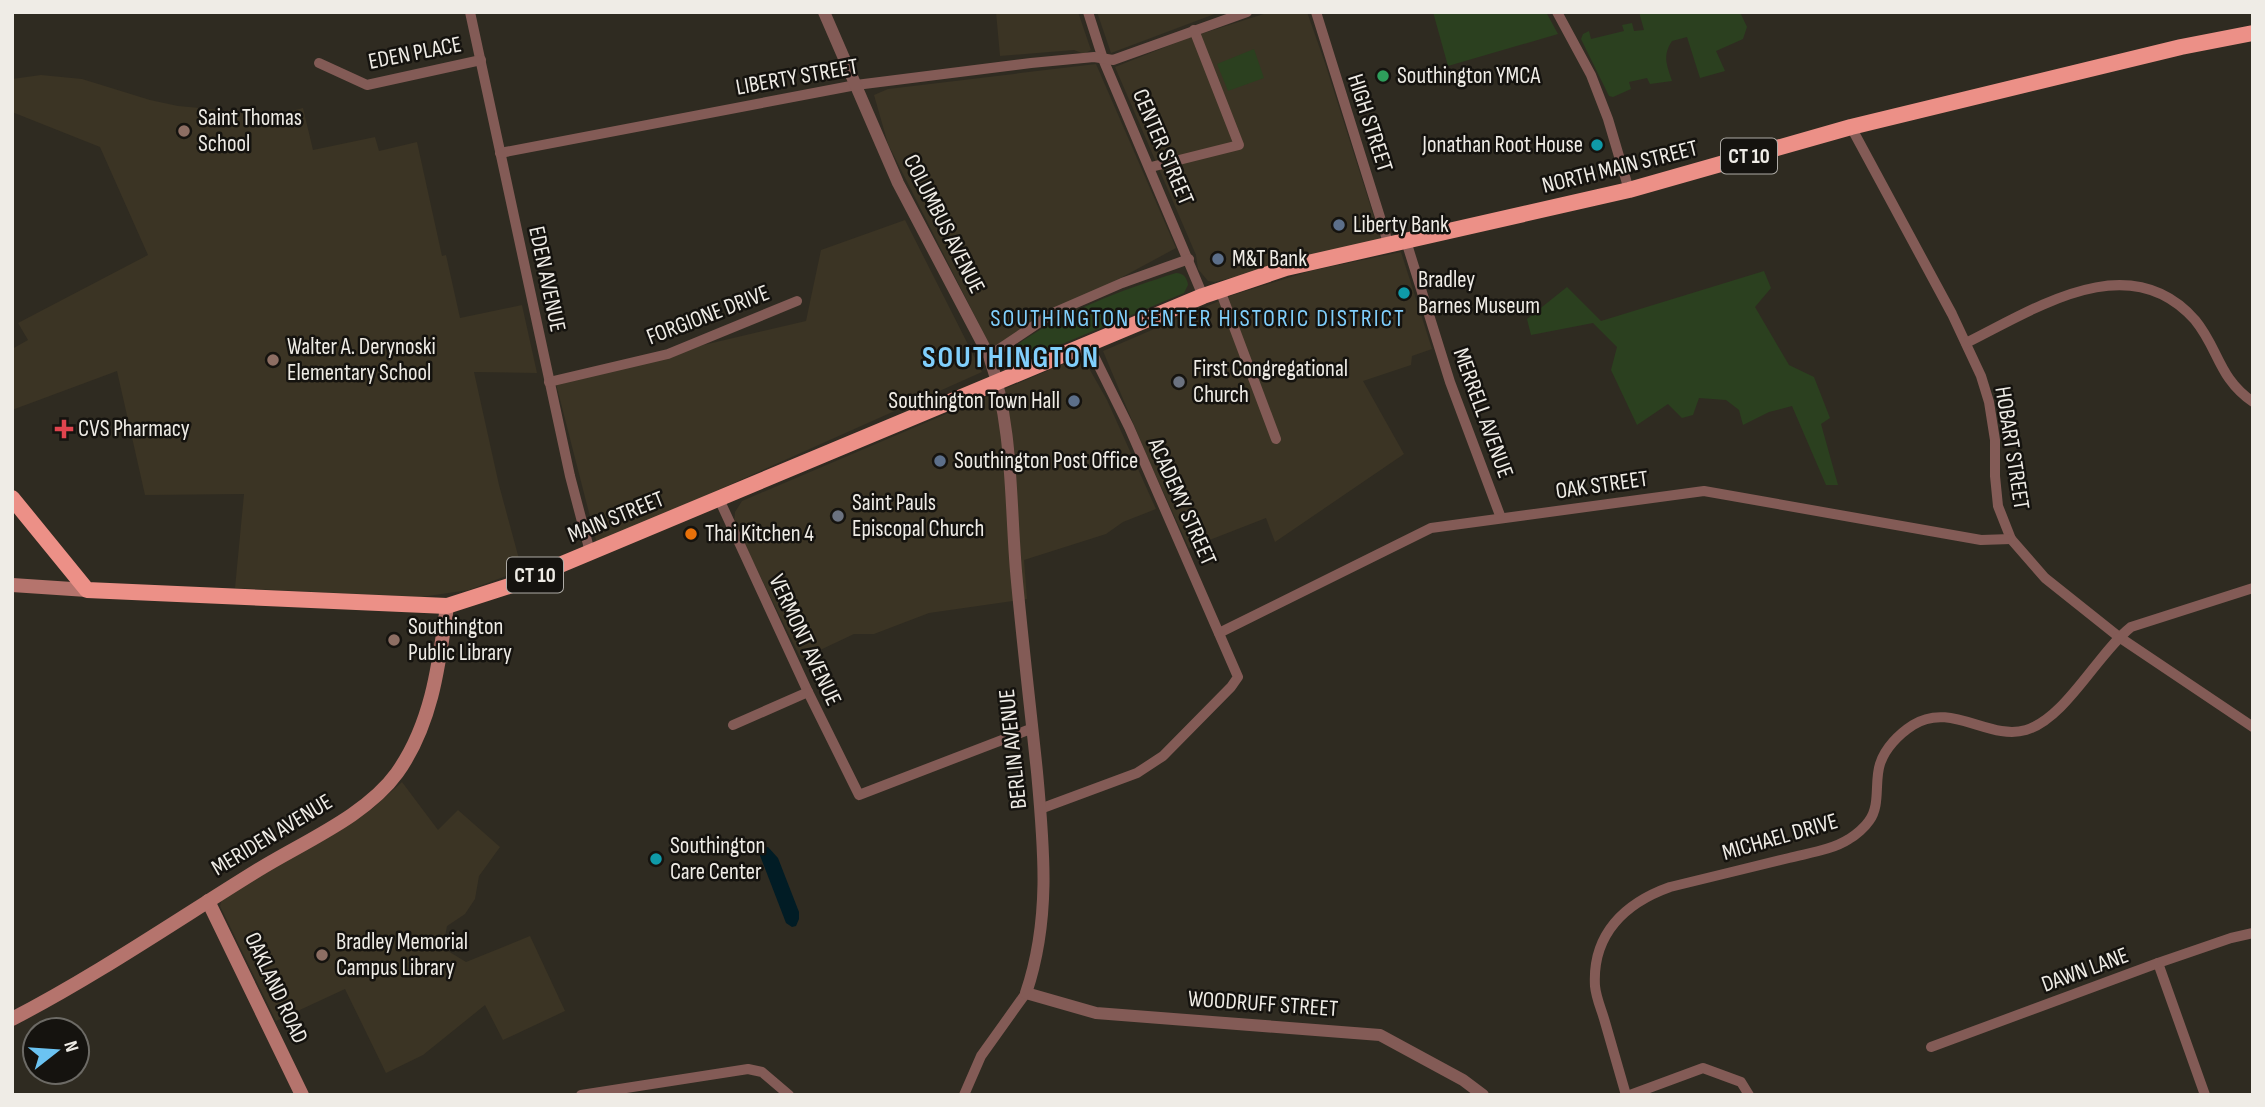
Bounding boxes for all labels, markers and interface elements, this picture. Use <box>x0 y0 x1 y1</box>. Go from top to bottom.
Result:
street label: EDEN PLACE <box>366 30 464 76</box>
street label: LIBERTY STREET <box>734 52 860 102</box>
place label: Southington YMCA <box>1397 62 1540 90</box>
marker: Southington YMCA <box>1375 68 1391 84</box>
street label: HIGH STREET <box>1341 71 1399 175</box>
street label: CENTER STREET <box>1126 85 1200 209</box>
place label: Saint Thomas School <box>198 104 302 158</box>
marker: Saint Thomas School <box>176 123 192 139</box>
place label: Jonathan Root House <box>1421 131 1583 159</box>
street label: NORTH MAIN STREET <box>1539 134 1701 200</box>
marker: Jonathan Root House <box>1589 137 1605 153</box>
road number: CT 10 <box>1721 138 1777 174</box>
street label: COLUMBUS AVENUE <box>897 150 991 298</box>
place label: Liberty Bank <box>1353 211 1449 239</box>
marker: Liberty Bank <box>1331 217 1347 233</box>
street label: EDEN AVENUE <box>522 224 572 334</box>
place label: M&T Bank <box>1232 245 1307 273</box>
marker: M&T Bank <box>1210 251 1226 267</box>
place label: Bradley Barnes Museum <box>1418 266 1540 320</box>
street label: FORGIONE DRIVE <box>643 279 773 351</box>
marker: Bradley Barnes Museum <box>1396 285 1412 301</box>
district label: SOUTHINGTON CENTER HISTORIC DISTRICT <box>990 304 1406 333</box>
place label: Walter A. Derynoski Elementary School <box>287 333 436 387</box>
district label: SOUTHINGTON <box>922 340 1100 376</box>
street label: MERRELL AVENUE <box>1447 344 1519 482</box>
marker: Walter A. Derynoski Elementary School <box>265 352 281 368</box>
place label: First Congregational Church <box>1193 355 1348 409</box>
marker: First Congregational Church <box>1171 374 1187 390</box>
street label: HOBART STREET <box>1988 384 2036 512</box>
place label: Southington Town Hall <box>888 387 1060 415</box>
marker: Southington Town Hall <box>1066 393 1082 409</box>
place label: CVS Pharmacy <box>78 415 190 443</box>
marker: CVS Pharmacy <box>56 421 72 437</box>
street label: ACADEMY STREET <box>1141 433 1223 570</box>
place label: Southington Post Office <box>954 447 1138 475</box>
marker: Southington Post Office <box>932 453 948 469</box>
street label: OAK STREET <box>1554 465 1650 505</box>
street label: MAIN STREET <box>564 485 668 549</box>
place label: Saint Pauls Episcopal Church <box>852 489 984 543</box>
marker: Saint Pauls Episcopal Church <box>830 508 846 524</box>
place label: Thai Kitchen 4 <box>705 520 814 548</box>
marker: Thai Kitchen 4 <box>683 526 699 542</box>
road number: CT 10 <box>507 558 563 592</box>
street label: VERMONT AVENUE <box>762 570 848 710</box>
place label: Southington Public Library <box>408 613 512 667</box>
marker: Southington Public Library <box>386 632 402 648</box>
street label: BERLIN AVENUE <box>993 688 1033 810</box>
street label: MERIDEN AVENUE <box>206 788 338 882</box>
street label: MICHAEL DRIVE <box>1719 807 1841 867</box>
place label: Southington Care Center <box>670 832 765 886</box>
marker: Southington Care Center <box>648 851 664 867</box>
street label: OAKLAND ROAD <box>238 928 314 1048</box>
place label: Bradley Memorial Campus Library <box>336 928 468 982</box>
street label: DAWN LANE <box>2038 941 2132 999</box>
marker: Bradley Memorial Campus Library <box>314 947 330 963</box>
street label: WOODRUFF STREET <box>1187 985 1339 1023</box>
north arrow <box>21 1016 91 1086</box>
text: N <box>58 1038 83 1055</box>

